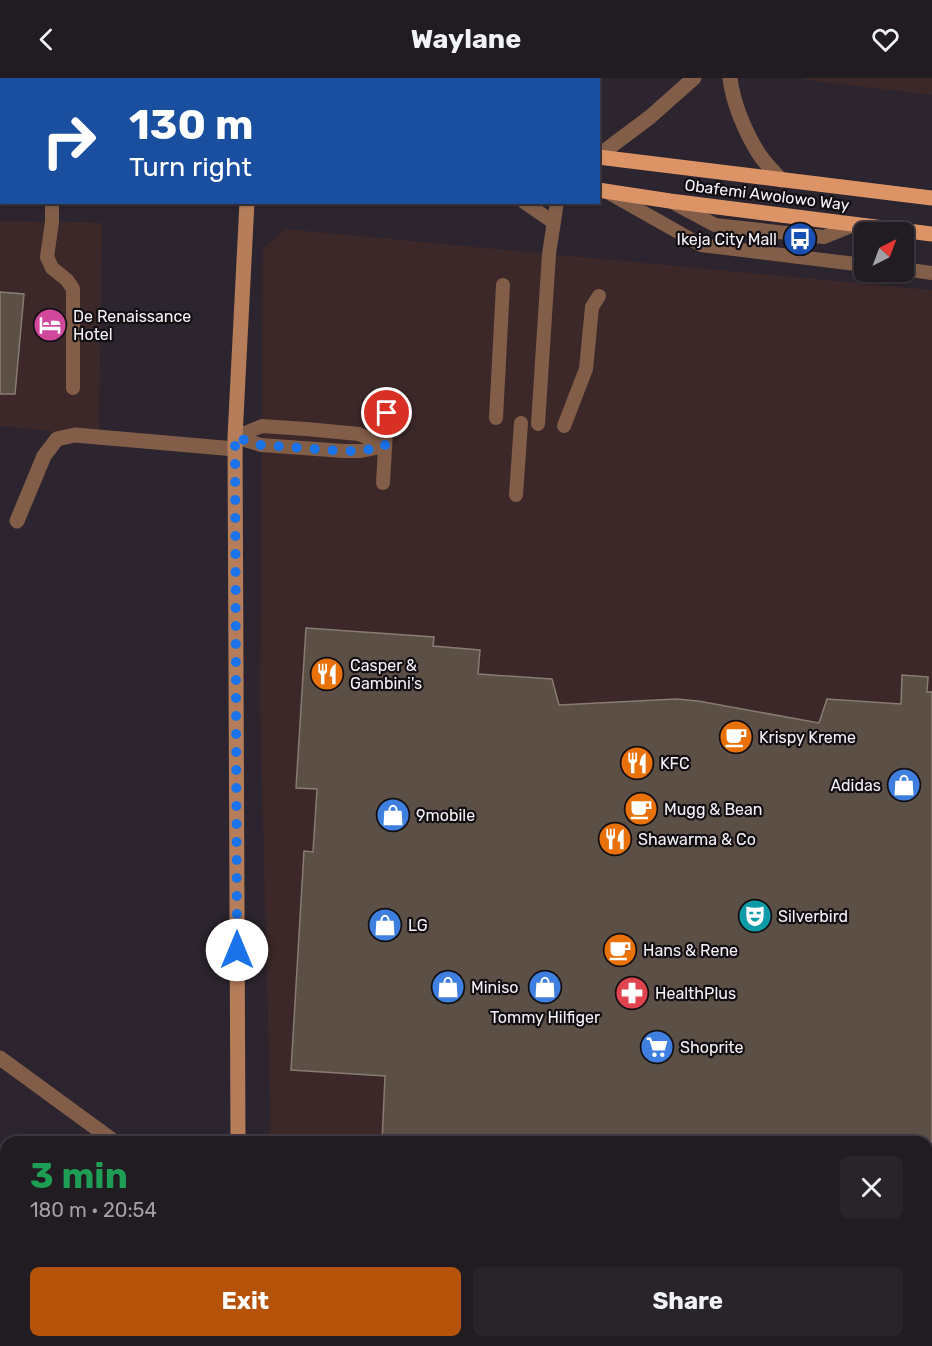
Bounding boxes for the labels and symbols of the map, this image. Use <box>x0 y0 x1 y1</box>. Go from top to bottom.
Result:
street label: Obafemi Awolowo Way <box>683 175 851 215</box>
bus stop icon: Ikeja City Mall <box>782 221 818 257</box>
north arrow <box>854 222 914 282</box>
place label: Ikeja City Mall <box>677 230 777 249</box>
hotel icon: De Renaissance Hotel <box>32 307 68 343</box>
place label: De Renaissance Hotel <box>73 307 191 344</box>
pin <box>361 387 412 438</box>
restaurant icon: Casper & Gambini's <box>309 656 345 692</box>
place label: Casper & Gambini's <box>350 656 422 693</box>
cafe icon: Krispy Kreme <box>718 719 754 755</box>
place label: Krispy Kreme <box>759 728 856 747</box>
restaurant icon: KFC <box>619 745 655 781</box>
place label: KFC <box>660 754 690 773</box>
shop icon: Adidas <box>886 767 922 803</box>
place label: Adidas <box>830 776 881 795</box>
cafe icon: Mugg & Bean <box>623 791 659 827</box>
shop icon: 9mobile <box>375 797 411 833</box>
place label: Mugg & Bean <box>664 800 763 819</box>
place label: 9mobile <box>416 806 475 825</box>
restaurant icon: Shawarma & Co <box>597 821 633 857</box>
place label: Shawarma & Co <box>638 830 756 849</box>
theatre icon: Silverbird <box>737 898 773 934</box>
shop icon: LG <box>367 907 403 943</box>
place label: Silverbird <box>778 907 848 926</box>
place label: LG <box>408 916 428 935</box>
position arrow <box>205 918 269 982</box>
cafe icon: Hans & Rene <box>602 932 638 968</box>
place label: Hans & Rene <box>643 941 738 960</box>
shop icon: Miniso <box>430 969 466 1005</box>
shop icon: Tommy Hilfiger <box>527 969 563 1005</box>
pharmacy icon: HealthPlus <box>614 975 650 1011</box>
place label: Miniso <box>471 978 519 997</box>
place label: HealthPlus <box>655 984 736 1003</box>
place label: Tommy Hilfiger <box>490 1008 600 1027</box>
supermarket icon: Shoprite <box>639 1029 675 1065</box>
place label: Shoprite <box>680 1038 744 1057</box>

